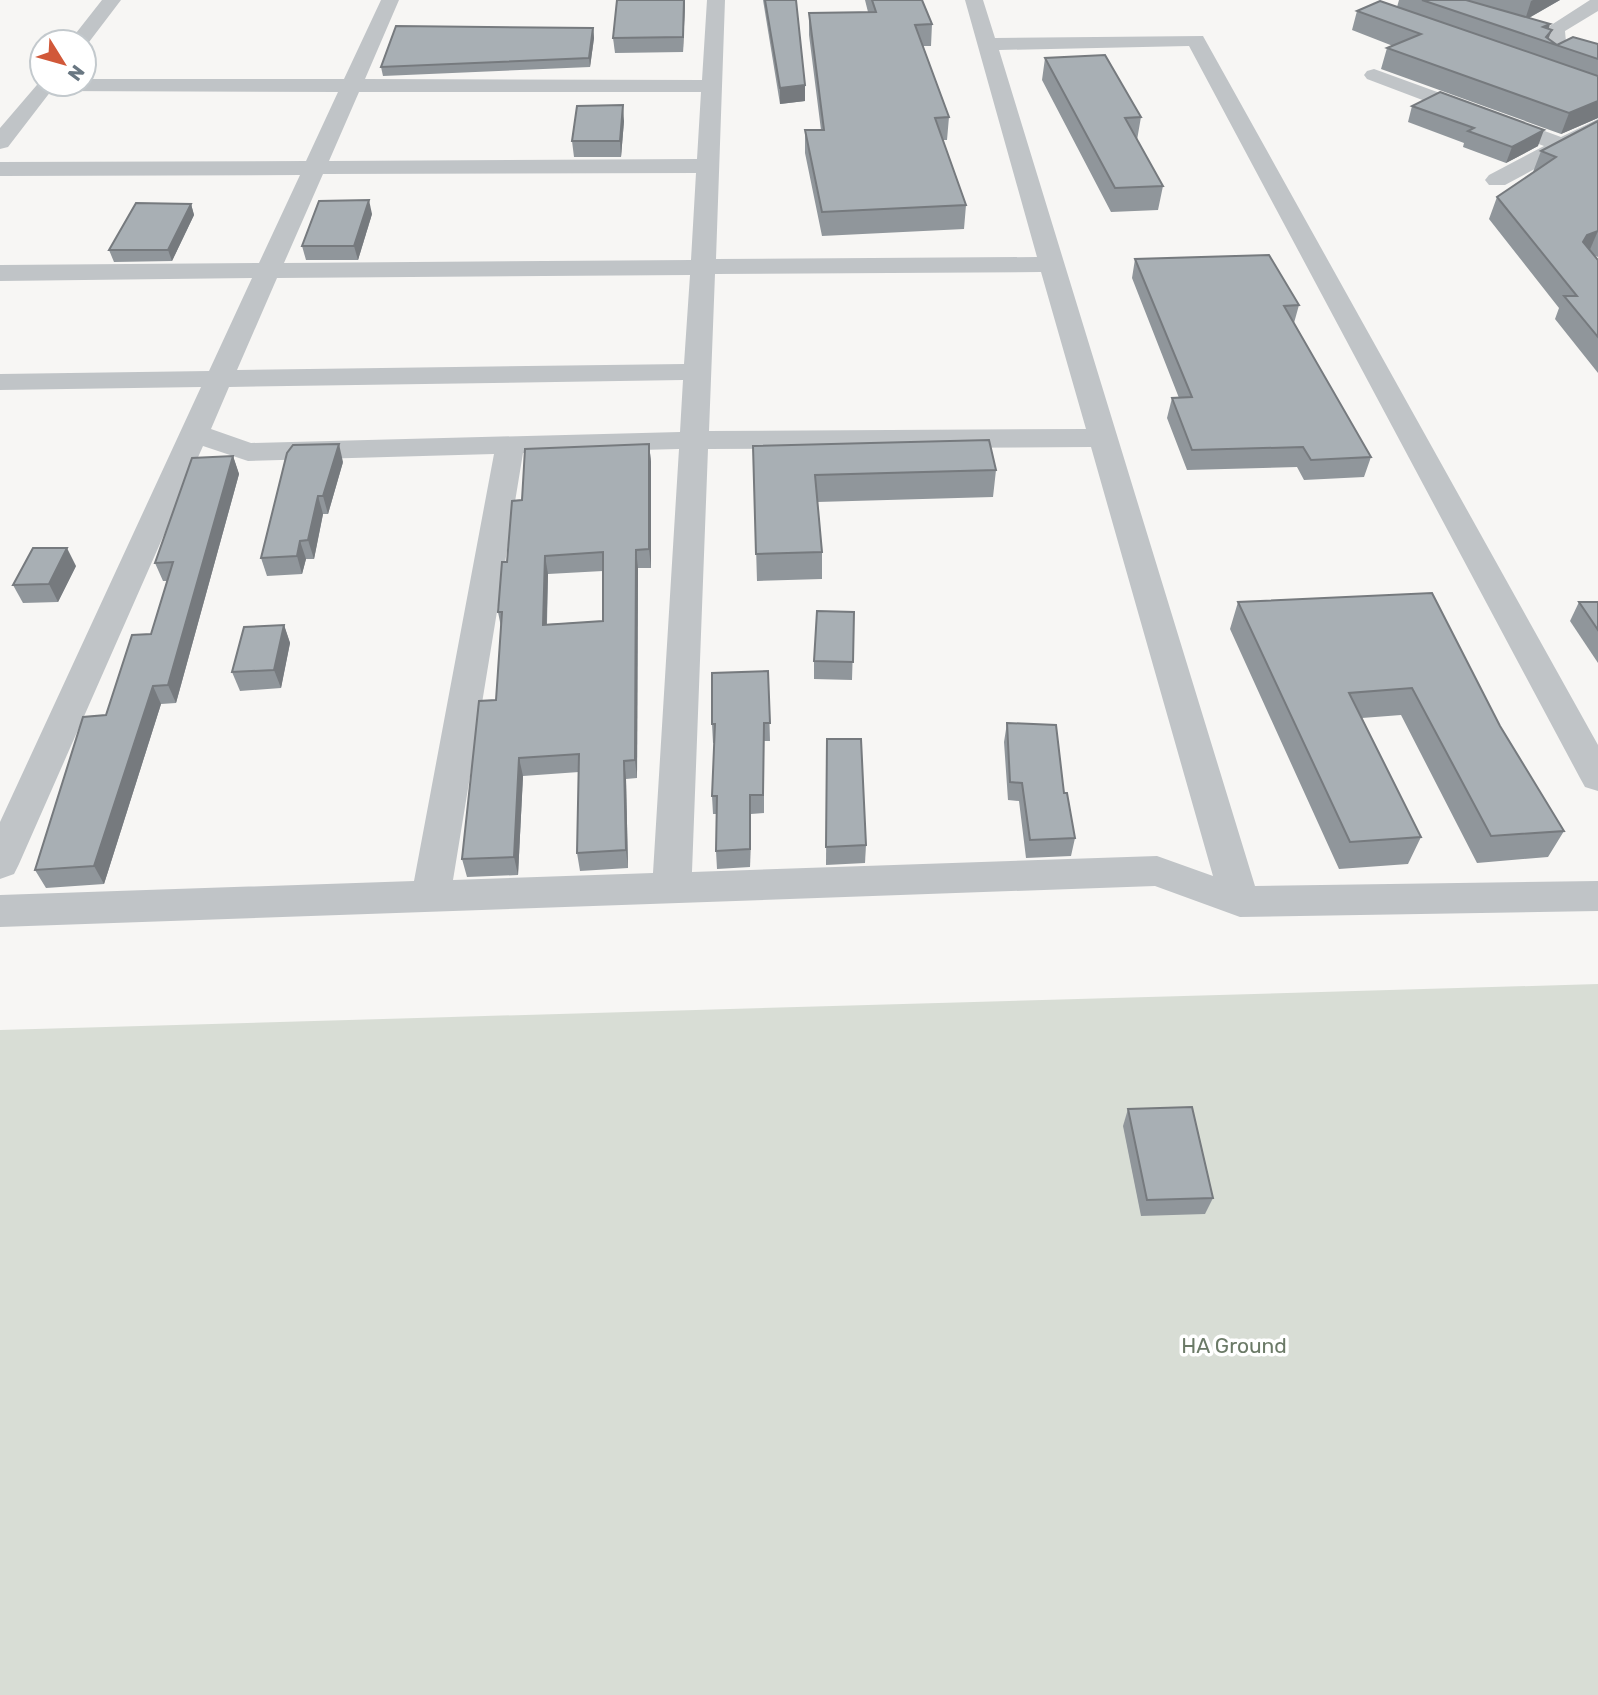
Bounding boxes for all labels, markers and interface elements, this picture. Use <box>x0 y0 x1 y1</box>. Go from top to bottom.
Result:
north arrow <box>28 28 98 98</box>
text: N <box>63 61 89 85</box>
park label: HA Ground <box>1181 1333 1287 1358</box>

